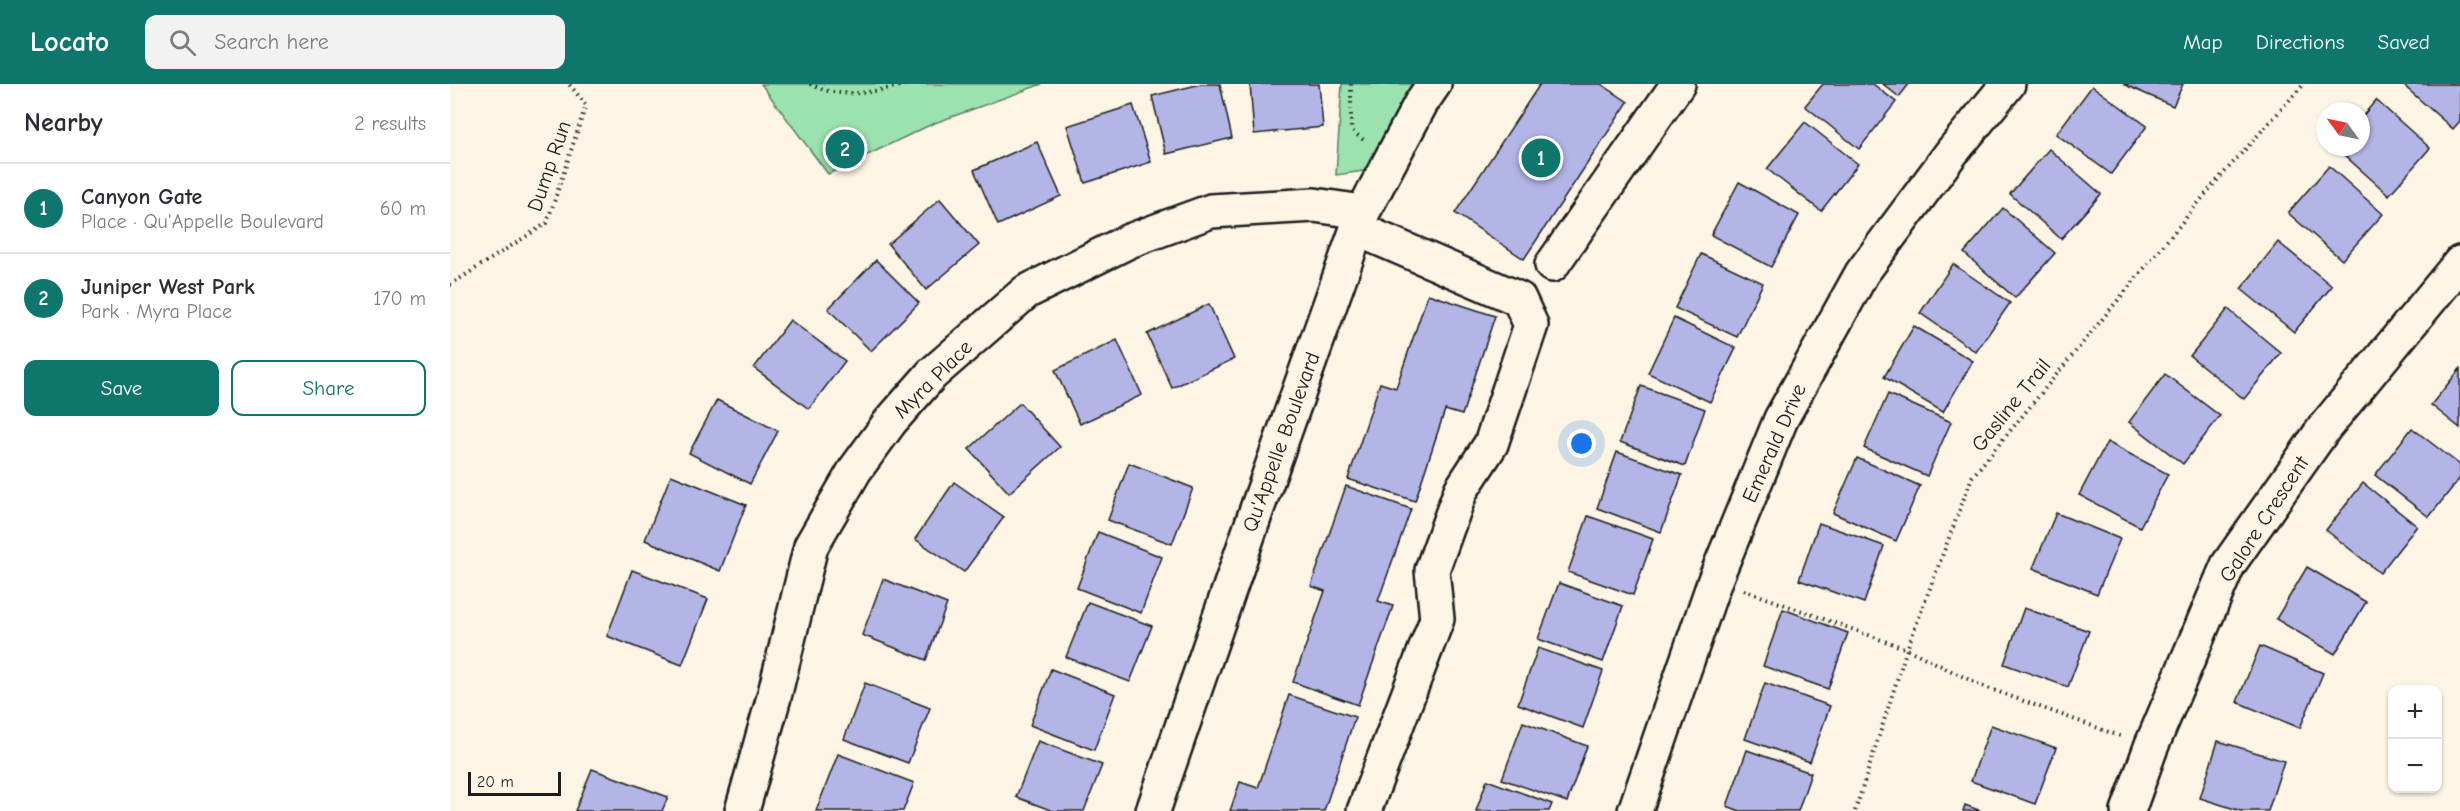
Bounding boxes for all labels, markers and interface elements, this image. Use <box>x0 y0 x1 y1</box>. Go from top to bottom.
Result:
search box <box>145 15 565 69</box>
text: Locato <box>30 26 109 58</box>
icon: search <box>166 26 199 59</box>
text: Search here <box>214 29 329 55</box>
text: Map <box>2183 30 2223 54</box>
text: Directions <box>2256 30 2345 54</box>
text: Saved <box>2378 30 2430 54</box>
north arrow <box>2316 102 2370 156</box>
text: Nearby <box>24 108 103 138</box>
text: 2 results <box>354 112 426 135</box>
street label: Dump Run <box>522 117 576 215</box>
pin: 2 <box>826 126 864 172</box>
pin: 1 <box>1522 136 1560 181</box>
text: Canyon Gate <box>81 184 202 210</box>
text: 1 <box>40 197 47 220</box>
text: 60 m <box>380 197 426 220</box>
text: Place · Qu'Appelle Boulevard <box>81 210 324 233</box>
text: Juniper West Park <box>81 274 255 300</box>
text: 2 <box>39 287 48 310</box>
text: 170 m <box>373 287 426 310</box>
text: Park · Myra Place <box>81 300 232 323</box>
street label: Myra Place <box>889 335 977 423</box>
street label: Qu'Appelle Boulevard <box>1237 349 1325 535</box>
street label: Gasline Trail <box>1966 354 2056 456</box>
button: Save <box>24 360 219 416</box>
button: Share <box>231 360 426 416</box>
street label: Emerald Drive <box>1737 380 1811 506</box>
your location <box>1567 429 1596 458</box>
street label: Galore Crescent <box>2214 451 2314 586</box>
map controls <box>2388 685 2442 793</box>
button: + <box>2388 685 2442 739</box>
button: − <box>2388 739 2442 793</box>
scale bar <box>468 769 561 796</box>
text: 20 m <box>477 773 514 791</box>

